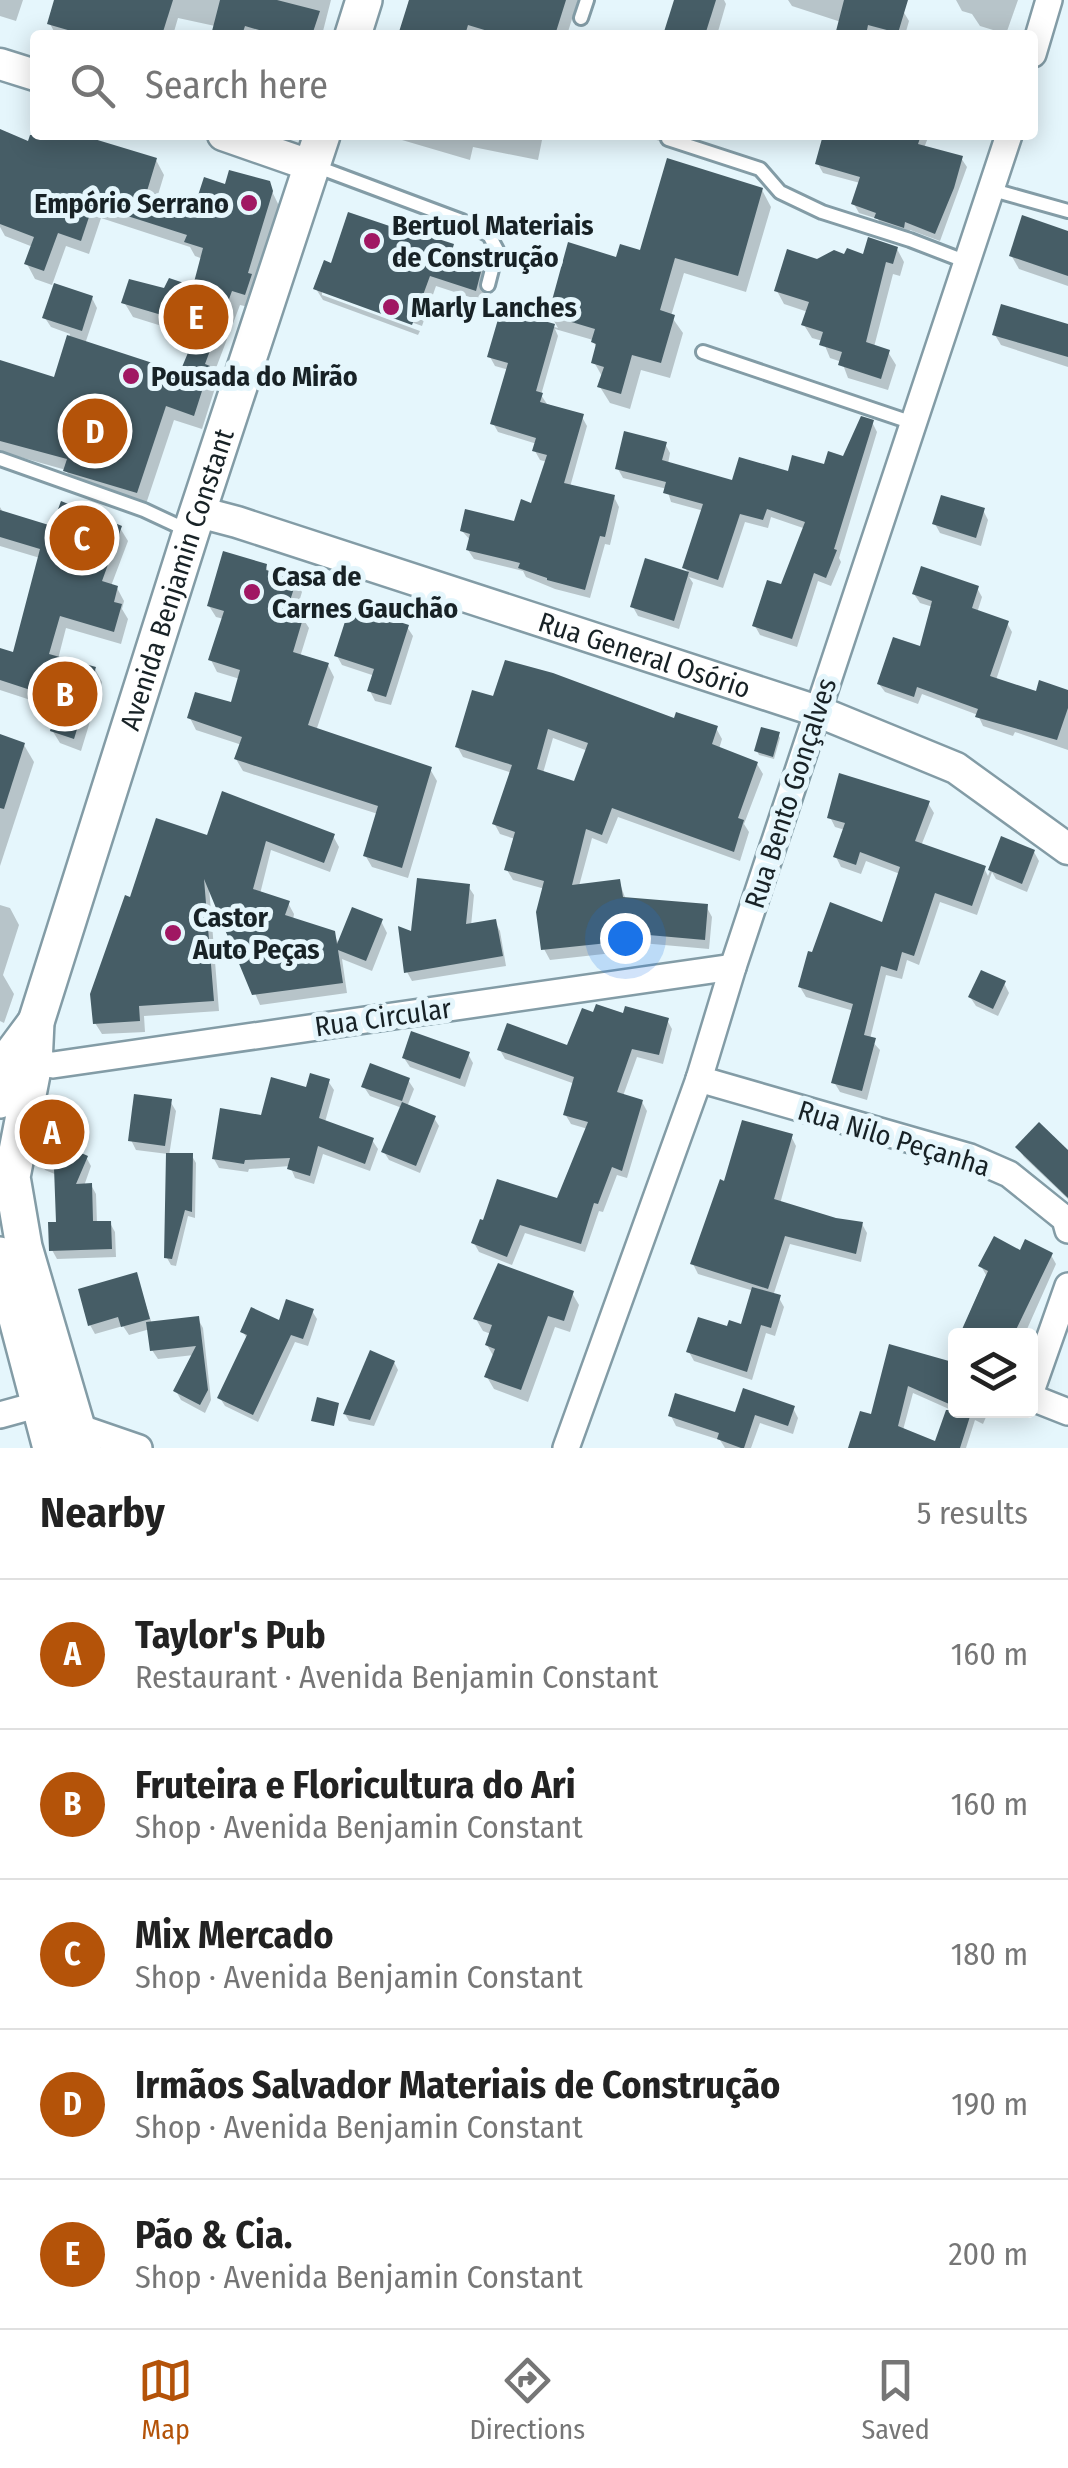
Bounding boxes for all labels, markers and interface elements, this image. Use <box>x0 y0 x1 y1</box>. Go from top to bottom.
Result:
search box <box>30 30 1038 140</box>
icon: search <box>65 58 120 113</box>
text: Search here <box>145 62 328 108</box>
place label: Empório Serrano <box>34 187 229 220</box>
marker: Empório Serrano <box>238 192 260 214</box>
place label: Bertuol Materiais de Construção <box>392 209 593 274</box>
marker: Bertuol Materiais de Construção <box>361 230 383 252</box>
pin: E <box>164 280 228 354</box>
place label: Marly Lanches <box>411 291 577 324</box>
marker: Marly Lanches <box>380 296 402 318</box>
place label: Pousada do Mirão <box>151 360 358 393</box>
marker: Pousada do Mirão <box>120 365 142 387</box>
pin: D <box>62 394 128 468</box>
street label: Avenida Benjamin Constant <box>113 424 241 734</box>
pin: C <box>49 500 114 576</box>
place label: Casa de Carnes Gauchão <box>272 560 458 625</box>
marker: Casa de Carnes Gauchão <box>241 581 263 603</box>
street label: Rua General Osório <box>534 605 755 705</box>
pin: B <box>32 656 98 732</box>
street label: Rua Bento Gonçalves <box>738 674 843 912</box>
place label: Castor Auto Peças <box>192 901 319 966</box>
your location <box>600 913 651 964</box>
marker: Castor Auto Peças <box>162 922 184 944</box>
street label: Rua Circular <box>313 992 454 1043</box>
pin: A <box>20 1094 84 1170</box>
street label: Rua Nilo Peçanha <box>794 1094 994 1183</box>
map controls <box>948 1328 1038 1418</box>
button: layers <box>948 1328 1038 1418</box>
text: Nearby <box>40 1488 165 1538</box>
text: 5 results <box>917 1494 1028 1532</box>
text: Taylor's Pub <box>135 1612 326 1658</box>
text: A <box>64 1635 81 1673</box>
text: 160 m <box>951 1635 1028 1673</box>
text: Restaurant · Avenida Benjamin Constant <box>135 1658 658 1696</box>
text: Fruteira e Floricultura do Ari <box>135 1762 576 1808</box>
text: B <box>64 1785 81 1823</box>
text: 160 m <box>951 1785 1028 1823</box>
text: Shop · Avenida Benjamin Constant <box>135 1808 583 1846</box>
text: Mix Mercado <box>135 1912 333 1958</box>
text: C <box>64 1935 81 1973</box>
text: 180 m <box>951 1935 1028 1973</box>
text: Shop · Avenida Benjamin Constant <box>135 1958 583 1996</box>
text: Irmãos Salvador Materiais de Construção <box>135 2062 780 2108</box>
text: D <box>63 2085 82 2123</box>
text: 190 m <box>951 2085 1028 2123</box>
text: Shop · Avenida Benjamin Constant <box>135 2108 583 2146</box>
text: Pão & Cia. <box>135 2212 293 2258</box>
text: E <box>65 2235 80 2273</box>
text: 200 m <box>948 2235 1028 2273</box>
text: Shop · Avenida Benjamin Constant <box>135 2258 583 2296</box>
tab: Map <box>138 2353 193 2446</box>
tab: Directions <box>469 2353 585 2446</box>
tab: Saved <box>861 2353 930 2446</box>

